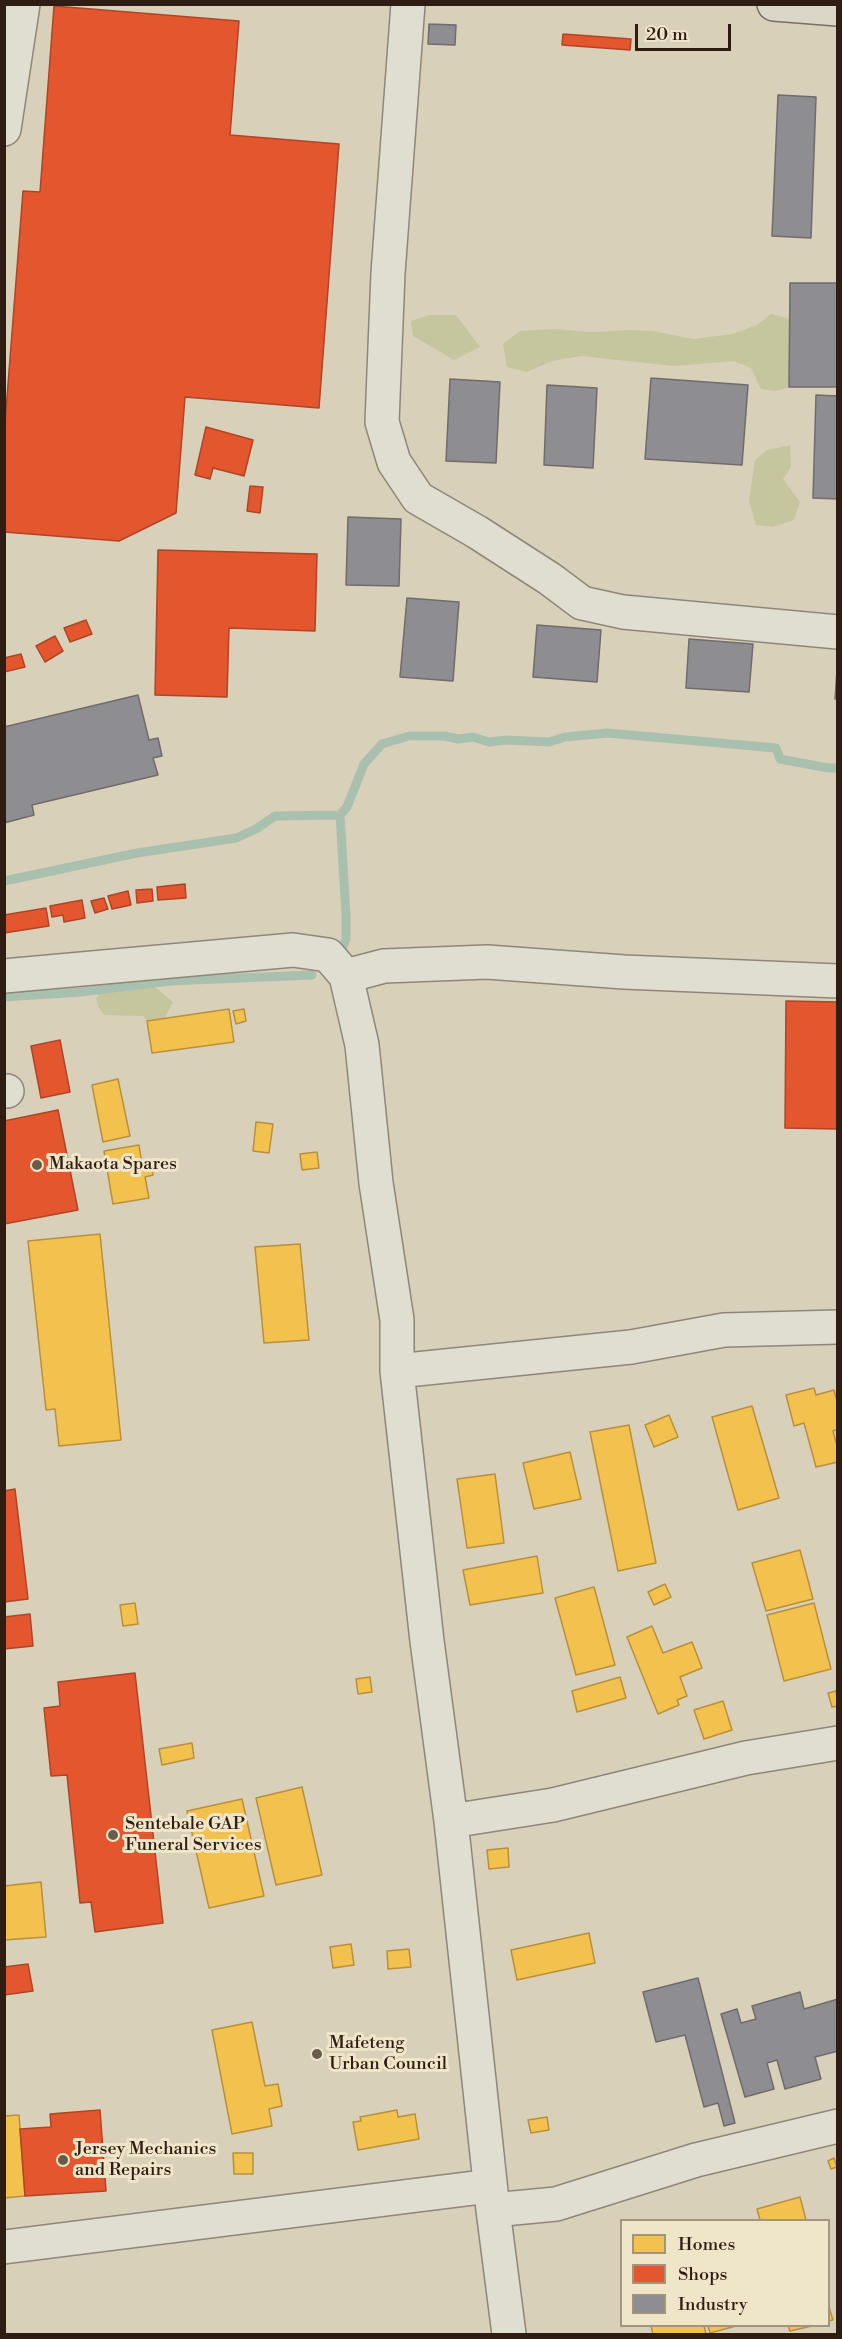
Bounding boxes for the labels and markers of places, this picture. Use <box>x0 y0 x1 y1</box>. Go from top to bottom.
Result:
place label: Makaota Spares <box>49 1154 177 1176</box>
marker: Makaota Spares <box>30 1158 44 1172</box>
place label: Sentebale GAP Funeral Services <box>125 1814 262 1856</box>
marker: Sentebale GAP Funeral Services <box>106 1828 120 1842</box>
place label: Mafeteng Urban Council <box>329 2033 447 2076</box>
marker: Mafeteng Urban Council <box>310 2047 324 2061</box>
place label: Jersey Mechanics and Repairs <box>75 2139 216 2182</box>
marker: Jersey Mechanics and Repairs <box>56 2153 70 2167</box>

